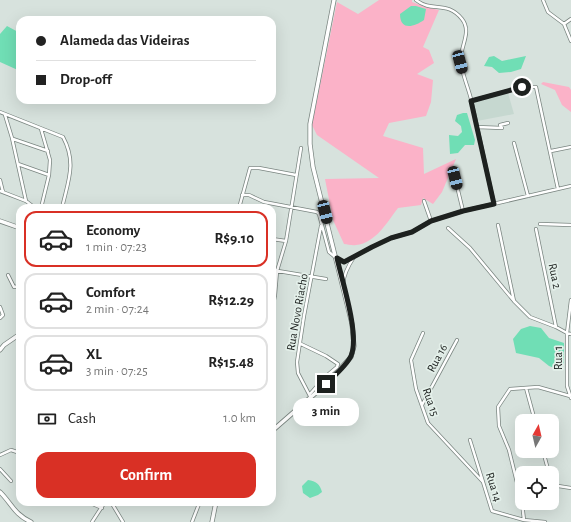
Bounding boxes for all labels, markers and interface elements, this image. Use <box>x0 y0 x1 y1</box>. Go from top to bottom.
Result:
text: Alameda das Videiras <box>60 33 190 48</box>
car <box>451 49 469 75</box>
text: Drop-off <box>60 72 112 87</box>
route start <box>513 78 531 96</box>
car <box>446 165 464 191</box>
car <box>316 199 334 225</box>
icon: car <box>38 221 74 257</box>
text: Economy <box>86 223 140 238</box>
text: R$9.10 <box>215 231 254 246</box>
text: 1 min · 07:23 <box>86 241 147 254</box>
street label: Rua 2 <box>546 262 564 290</box>
street label: Rua Novo Riacho <box>284 272 310 352</box>
icon: car <box>38 283 74 319</box>
text: Comfort <box>86 285 135 300</box>
text: R$12.29 <box>208 293 254 308</box>
text: 2 min · 07:24 <box>86 303 149 316</box>
street label: Rua 16 <box>425 342 449 374</box>
icon: car <box>38 345 74 381</box>
street label: Rua 1 <box>552 346 564 370</box>
text: XL <box>86 347 102 362</box>
text: R$15.48 <box>208 355 254 370</box>
text: 3 min · 07:25 <box>86 365 148 378</box>
route end <box>317 375 335 393</box>
street label: Rua 15 <box>421 386 441 418</box>
callout: 3 min <box>293 398 359 426</box>
text: 3 min <box>312 405 340 418</box>
icon: cash <box>36 408 58 430</box>
text: Cash <box>68 411 96 426</box>
text: 1.0 km <box>223 412 256 425</box>
north arrow <box>515 414 559 458</box>
map controls <box>515 414 559 510</box>
button: Confirm <box>36 452 256 498</box>
button: locate <box>515 466 559 510</box>
street label: Rua 14 <box>484 471 504 503</box>

